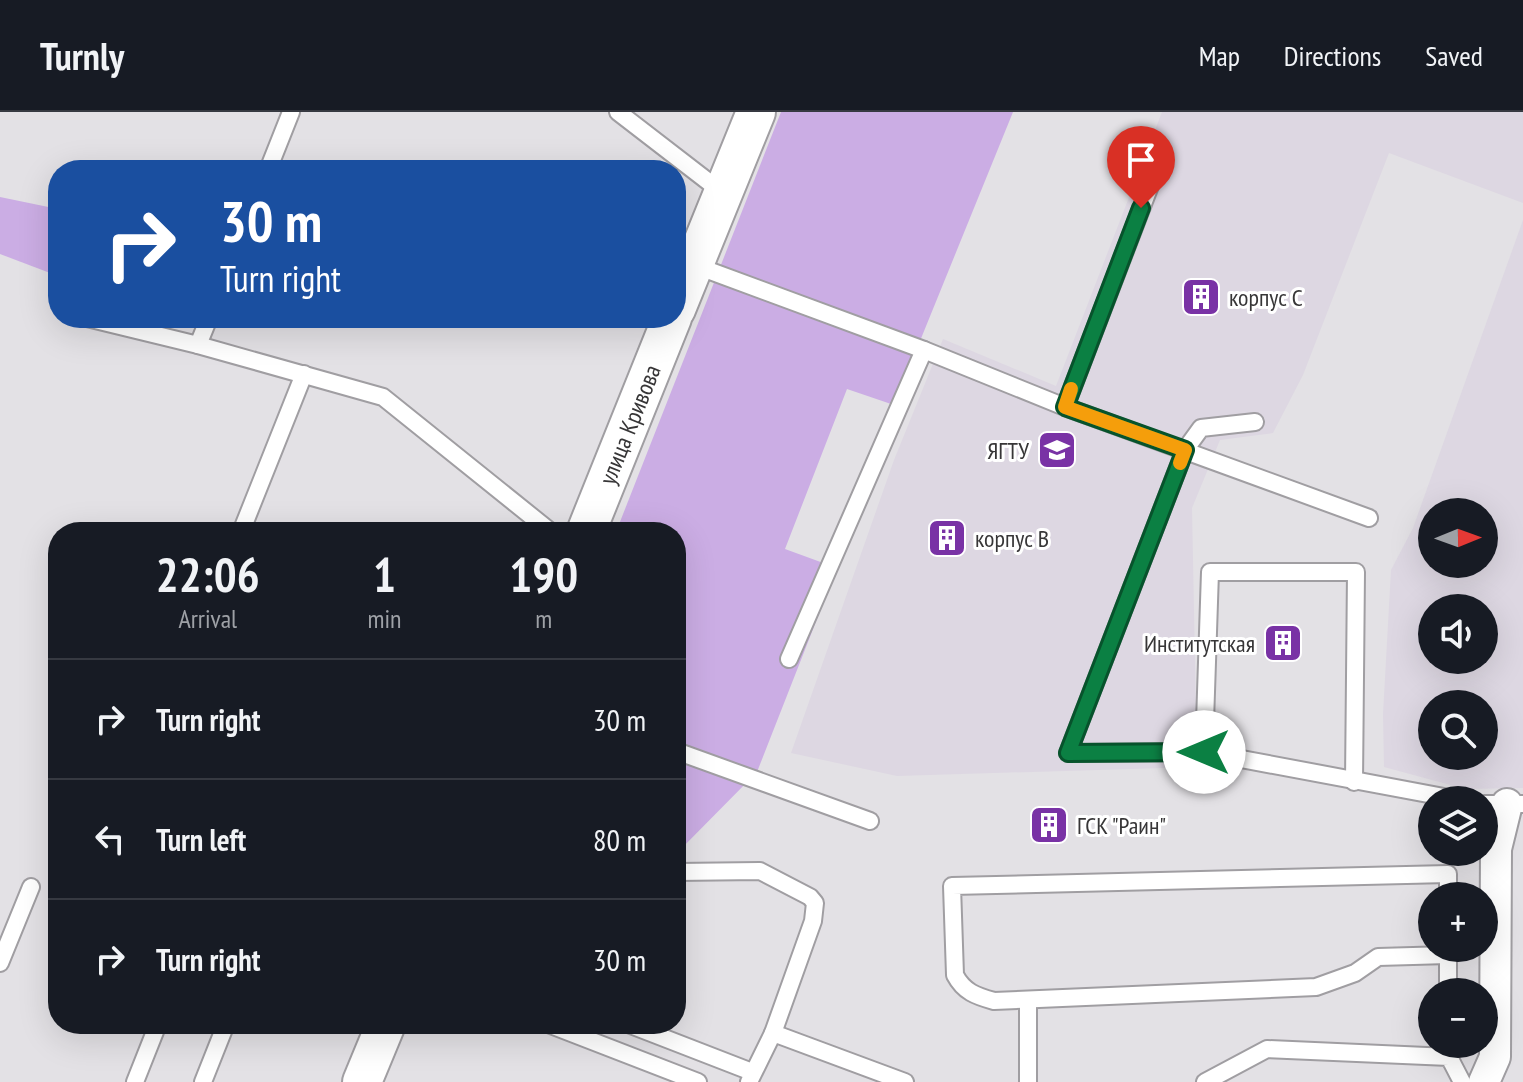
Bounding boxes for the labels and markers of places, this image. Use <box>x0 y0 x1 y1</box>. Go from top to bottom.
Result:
pin <box>1107 126 1175 208</box>
building icon: корпус С <box>1180 276 1222 318</box>
place label: корпус С <box>1229 282 1303 313</box>
school or university icon: ЯГТУ <box>1036 429 1078 471</box>
place label: ЯГТУ <box>987 435 1029 466</box>
building icon: корпус В <box>926 517 968 559</box>
place label: корпус В <box>975 523 1049 554</box>
building icon: Институтская <box>1262 622 1304 664</box>
place label: Институтская <box>1144 628 1255 659</box>
building icon: ГСК "Раин" <box>1028 804 1070 846</box>
place label: ГСК "Раин" <box>1077 810 1166 841</box>

